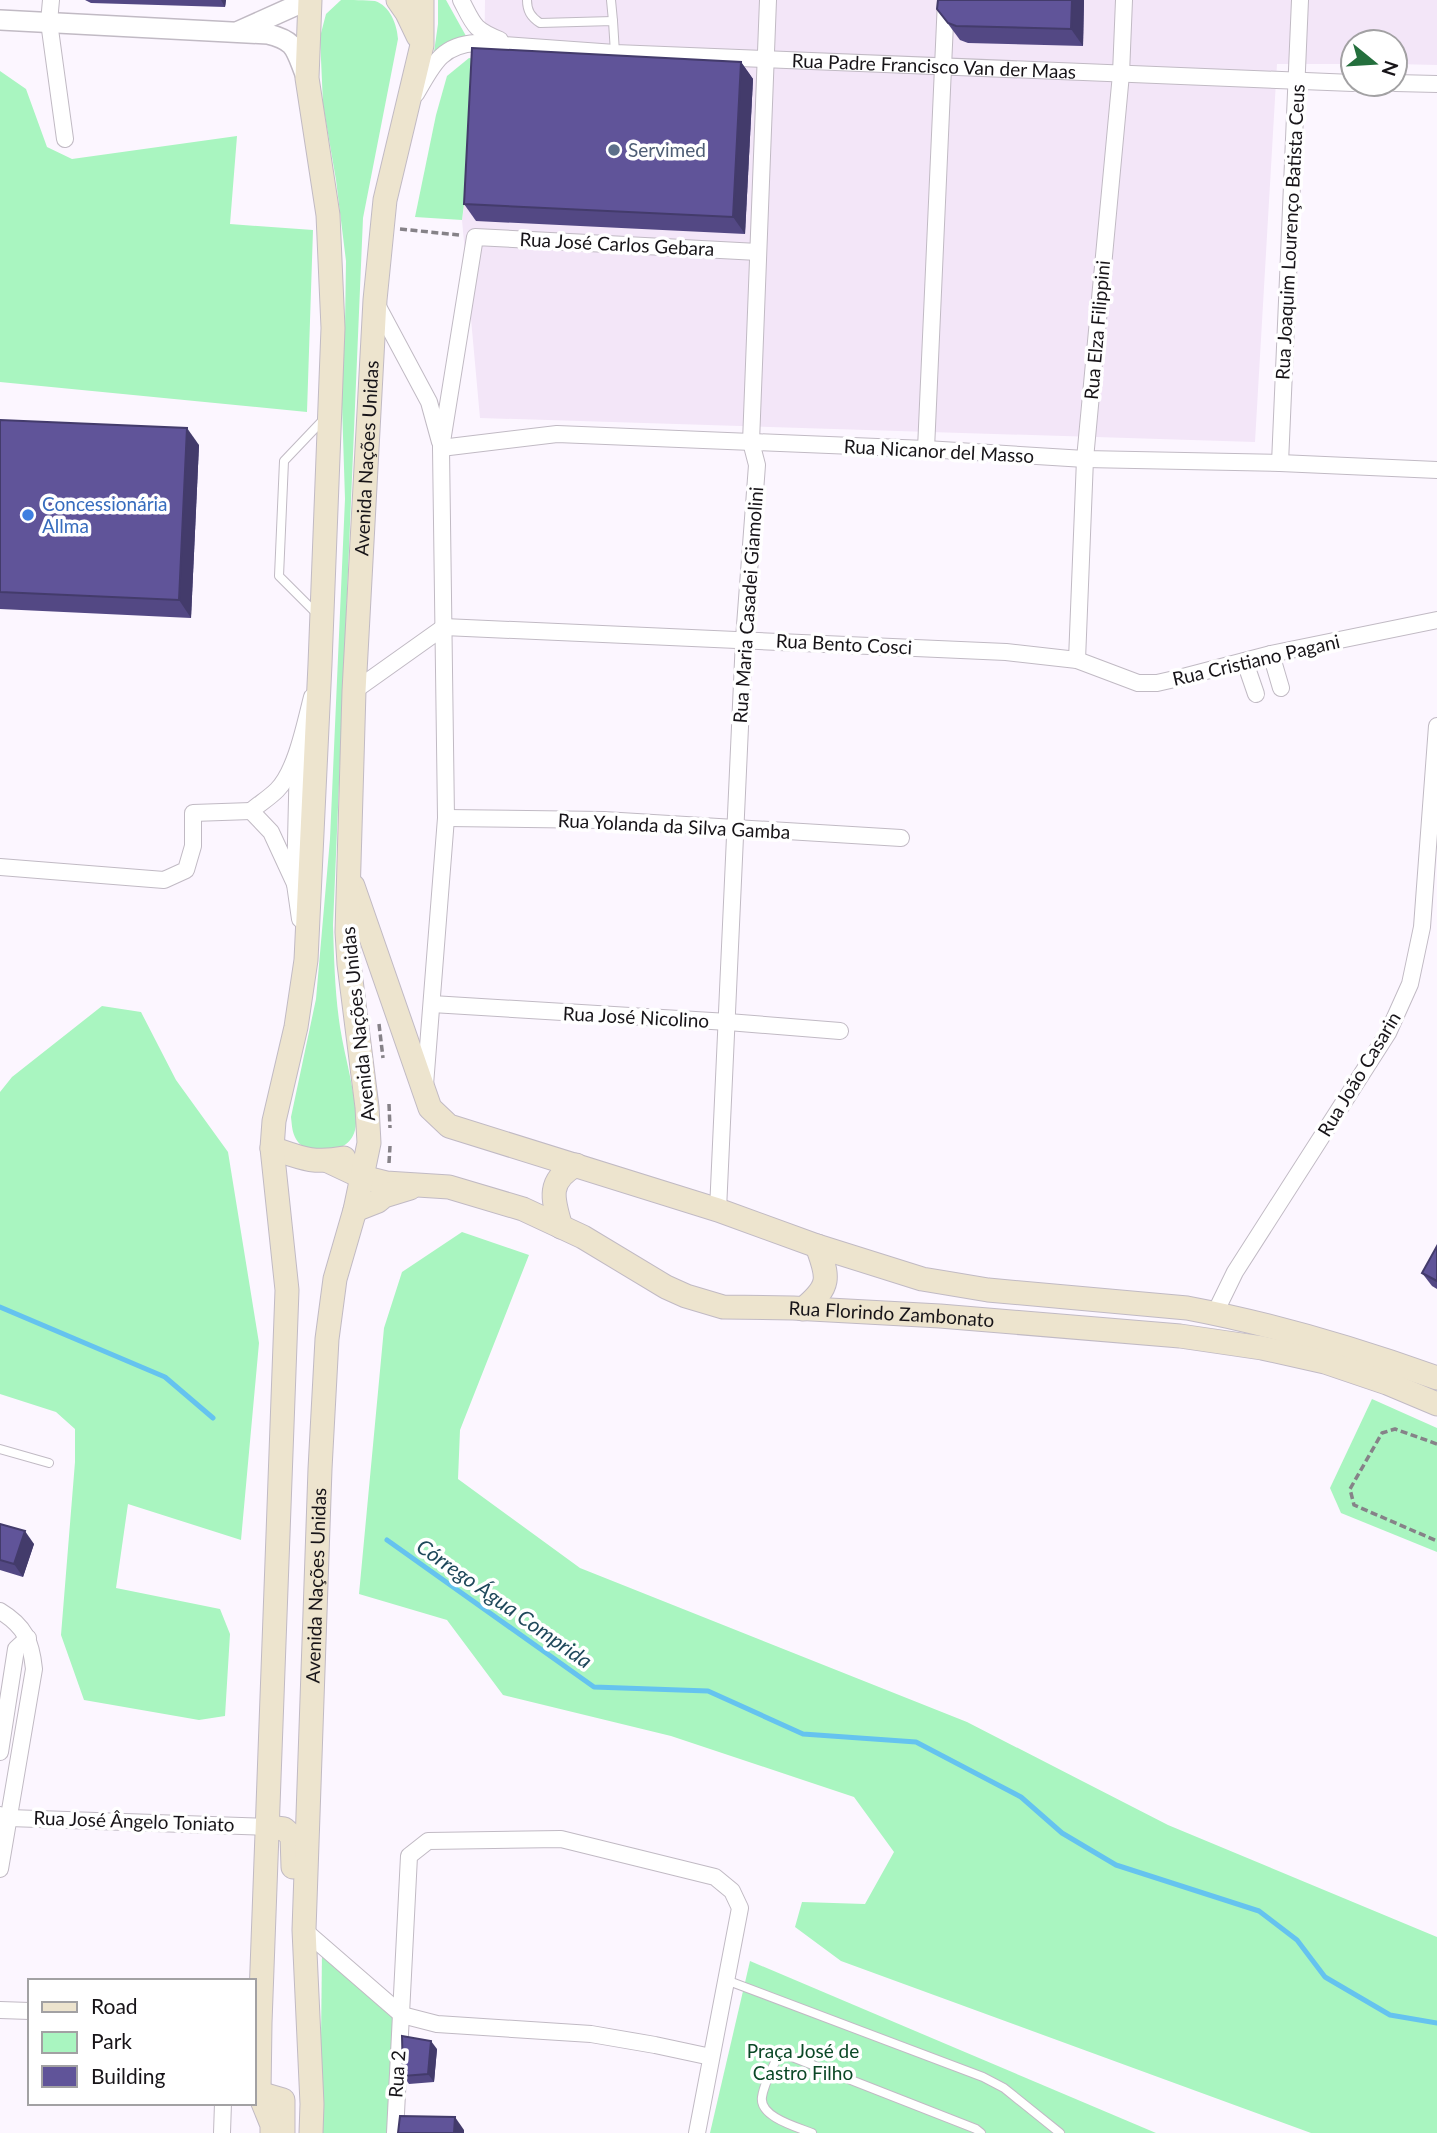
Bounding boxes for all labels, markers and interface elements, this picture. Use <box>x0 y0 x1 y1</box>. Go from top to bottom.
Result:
north arrow <box>1339 28 1409 98</box>
street label: Rua Padre Francisco Van der Maas <box>791 48 1077 83</box>
text: N <box>1377 58 1404 79</box>
street label: Rua Joaquim Lourenço Batista Ceus <box>1270 84 1309 380</box>
place label: Servimed <box>628 138 706 161</box>
marker: Servimed <box>606 142 622 158</box>
street label: Rua José Carlos Gebara <box>519 227 715 260</box>
street label: Rua Elza Filippini <box>1079 259 1114 401</box>
street label: Avenida Nações Unidas <box>349 360 383 556</box>
street label: Rua Nicanor del Masso <box>843 434 1035 467</box>
street label: Rua Maria Casadei Giamolini <box>728 486 767 724</box>
place label: Concessionária Allma <box>42 492 168 537</box>
marker: Concessionária Allma <box>20 507 36 523</box>
street label: Rua Bento Cosci <box>775 628 913 659</box>
street label: Rua Cristiano Pagani <box>1170 629 1342 690</box>
street label: Rua Yolanda da Silva Gamba <box>557 808 791 843</box>
street label: Avenida Nações Unidas <box>336 926 379 1122</box>
street label: Rua José Nicolino <box>562 1001 710 1032</box>
street label: Rua João Casarin <box>1312 1007 1405 1140</box>
street label: Rua Florindo Zambonato <box>788 1296 995 1331</box>
street label: Avenida Nações Unidas <box>301 1487 330 1684</box>
water label: Córrego Água Comprida <box>412 1533 597 1673</box>
street label: Rua José Ângelo Toniato <box>33 1805 235 1836</box>
legend <box>28 1979 256 2105</box>
text: Road <box>91 1993 138 2018</box>
text: Park <box>91 2028 132 2053</box>
park label: Praça José de Castro Filho <box>747 2039 859 2084</box>
street label: Rua 2 <box>383 2050 410 2098</box>
text: Building <box>91 2063 166 2088</box>

